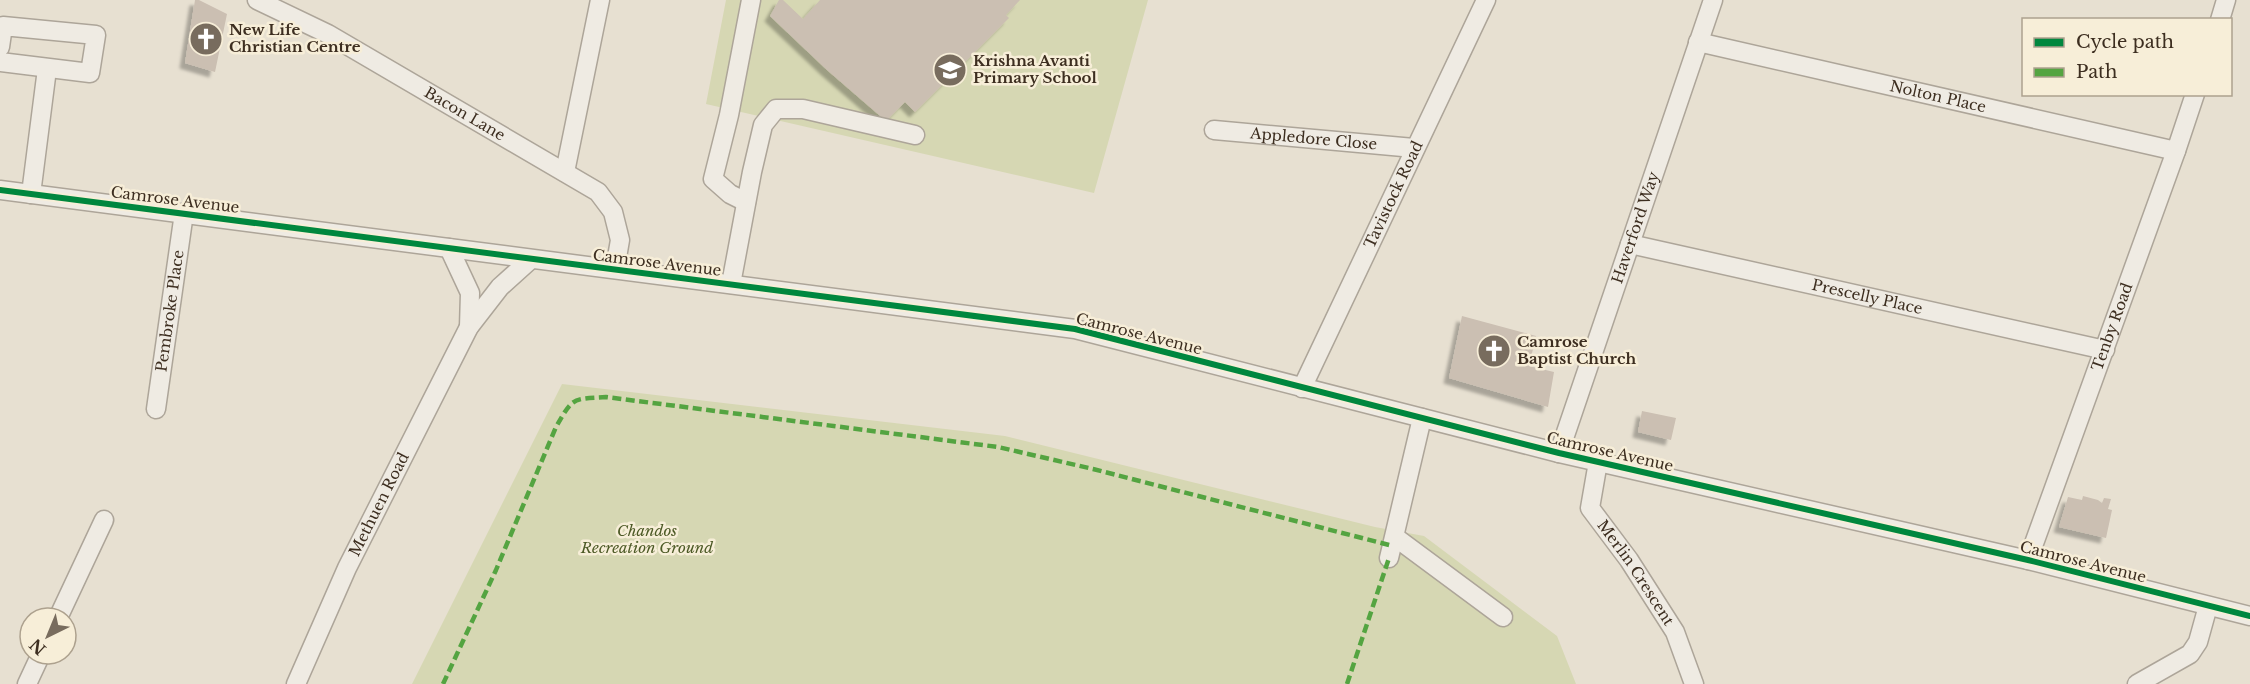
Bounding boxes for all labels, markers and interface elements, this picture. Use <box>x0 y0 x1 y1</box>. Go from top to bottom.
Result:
legend <box>2022 18 2232 96</box>
place label: New Life Christian Centre <box>229 20 361 56</box>
church icon: New Life Christian Centre <box>188 21 224 57</box>
text: Cycle path <box>2076 31 2174 53</box>
place label: Krishna Avanti Primary School <box>973 51 1097 87</box>
school or university icon: Krishna Avanti Primary School <box>932 52 968 88</box>
text: Path <box>2076 61 2117 83</box>
street label: Nolton Place <box>1888 76 1988 116</box>
street label: Bacon Lane <box>421 82 509 145</box>
street label: Appledore Close <box>1248 123 1378 154</box>
street label: Tavistock Road <box>1360 138 1427 251</box>
street label: Haverford Way <box>1607 169 1663 286</box>
street label: Camrose Avenue <box>110 182 240 217</box>
street label: Camrose Avenue <box>592 245 722 280</box>
street label: Pembroke Place <box>151 249 188 373</box>
street label: Prescelly Place <box>1810 275 1924 318</box>
street label: Tenby Road <box>2087 280 2137 373</box>
street label: Camrose Avenue <box>1074 309 1204 358</box>
place label: Camrose Baptist Church <box>1517 332 1636 368</box>
church icon: Camrose Baptist Church <box>1476 333 1512 369</box>
street label: Camrose Avenue <box>1545 428 1675 475</box>
street label: Methuen Road <box>345 449 413 559</box>
street label: Merlin Crescent <box>1593 516 1679 629</box>
park label: Chandos Recreation Ground <box>580 521 713 557</box>
street label: Camrose Avenue <box>2018 537 2148 586</box>
north arrow <box>18 606 78 666</box>
text: N <box>25 635 50 659</box>

